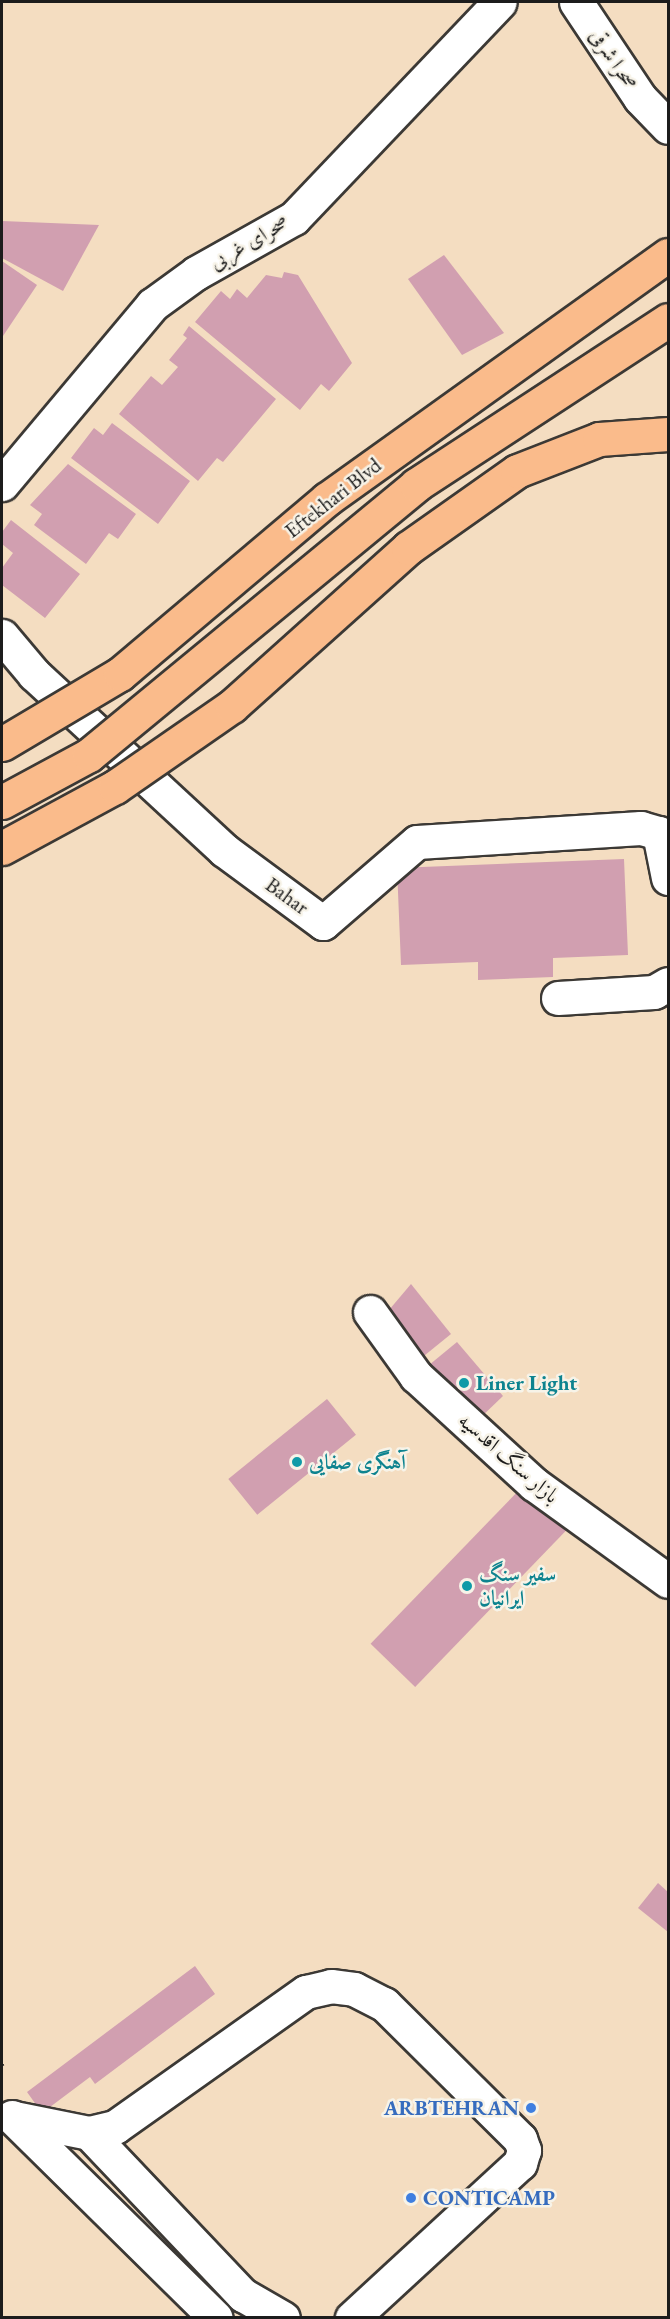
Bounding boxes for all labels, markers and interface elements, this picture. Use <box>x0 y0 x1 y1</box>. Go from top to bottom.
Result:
street label: صحرا شرقی <box>585 24 643 94</box>
street label: صحرای غربی <box>205 209 293 275</box>
street label: Eftekhari Blvd <box>280 453 386 543</box>
street label: Bahar <box>261 872 313 920</box>
place label: Liner Light <box>476 1370 577 1396</box>
marker: Liner Light <box>457 1376 471 1390</box>
street label: بازار سنگ اقدسیه <box>454 1407 564 1509</box>
place label: آهنگری صفایی <box>309 1449 406 1475</box>
marker: آهنگری صفایی <box>290 1455 304 1469</box>
place label: سفیر سنگ ایرانیان <box>479 1561 556 1611</box>
marker: سفیر سنگ ایرانیان <box>460 1579 474 1593</box>
place label: ARBTEHRAN <box>384 2095 519 2121</box>
marker: ARBTEHRAN <box>524 2101 538 2115</box>
place label: CONTICAMP <box>423 2185 555 2211</box>
marker: CONTICAMP <box>404 2191 418 2205</box>

